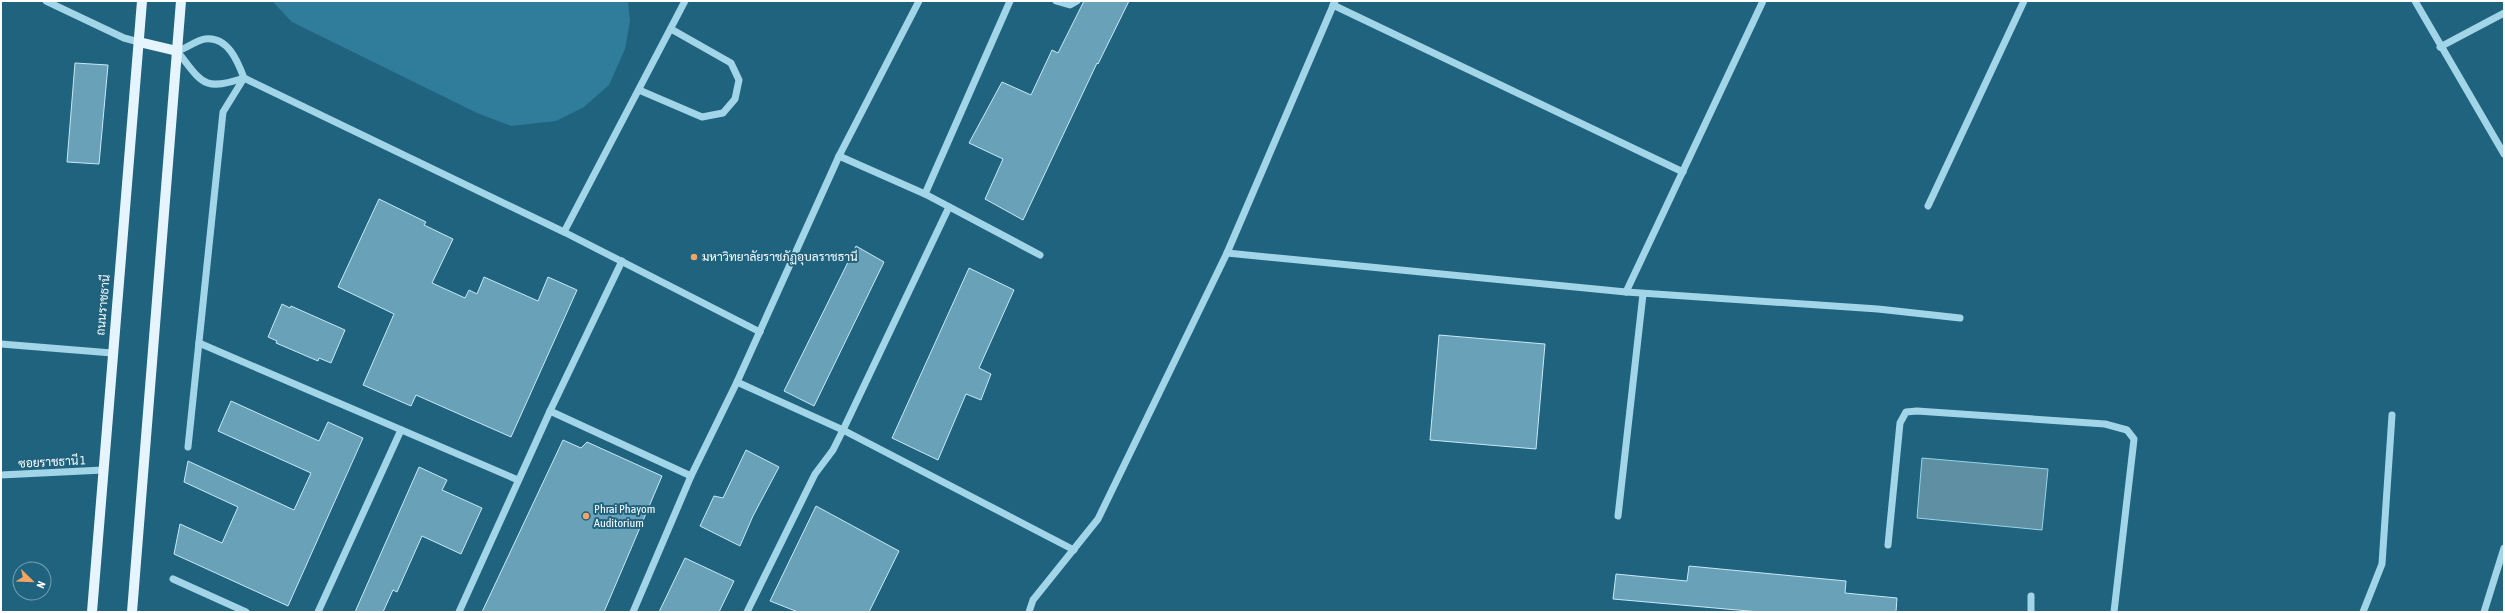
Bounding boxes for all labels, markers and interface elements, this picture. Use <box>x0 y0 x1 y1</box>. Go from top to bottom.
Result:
place label: มหาวิทยาลัยราชภัฏอุบลราชธานี <box>702 249 858 266</box>
marker: มหาวิทยาลัยราชภัฏอุบลราชธานี <box>689 252 699 262</box>
street label: ถนนราชธานี <box>92 274 113 336</box>
street label: ซอยราชธานี 1 <box>18 452 86 471</box>
place label: Phrai Phayom Auditorium <box>594 502 655 530</box>
marker: Phrai Phayom Auditorium <box>581 511 591 521</box>
north arrow <box>12 561 52 601</box>
text: N <box>34 580 48 590</box>

